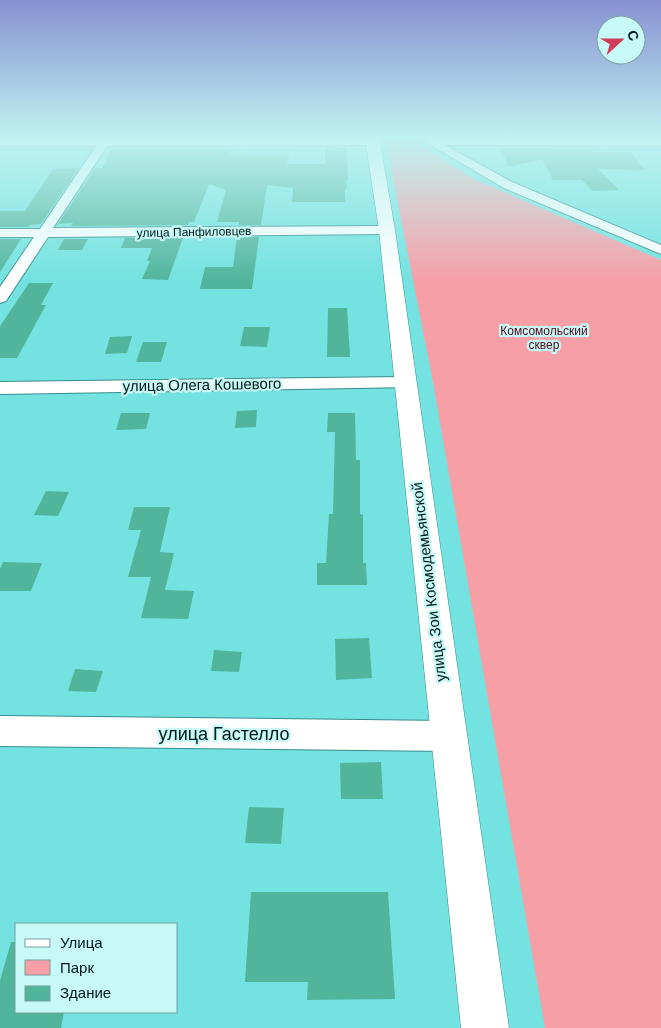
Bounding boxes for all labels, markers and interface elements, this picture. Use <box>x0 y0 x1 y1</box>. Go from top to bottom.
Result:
north arrow <box>596 15 646 65</box>
text: С <box>624 28 642 43</box>
street label: улица Панфиловцев <box>136 224 252 240</box>
park label: Комсомольский сквер <box>500 324 588 352</box>
street label: улица Олега Кошевого <box>122 375 281 394</box>
street label: улица Зои Космодемьянской <box>408 481 449 683</box>
street label: улица Гастелло <box>159 724 289 744</box>
legend <box>15 923 178 1013</box>
text: Улица <box>60 934 103 951</box>
text: Парк <box>60 959 94 976</box>
text: Здание <box>60 984 111 1001</box>

